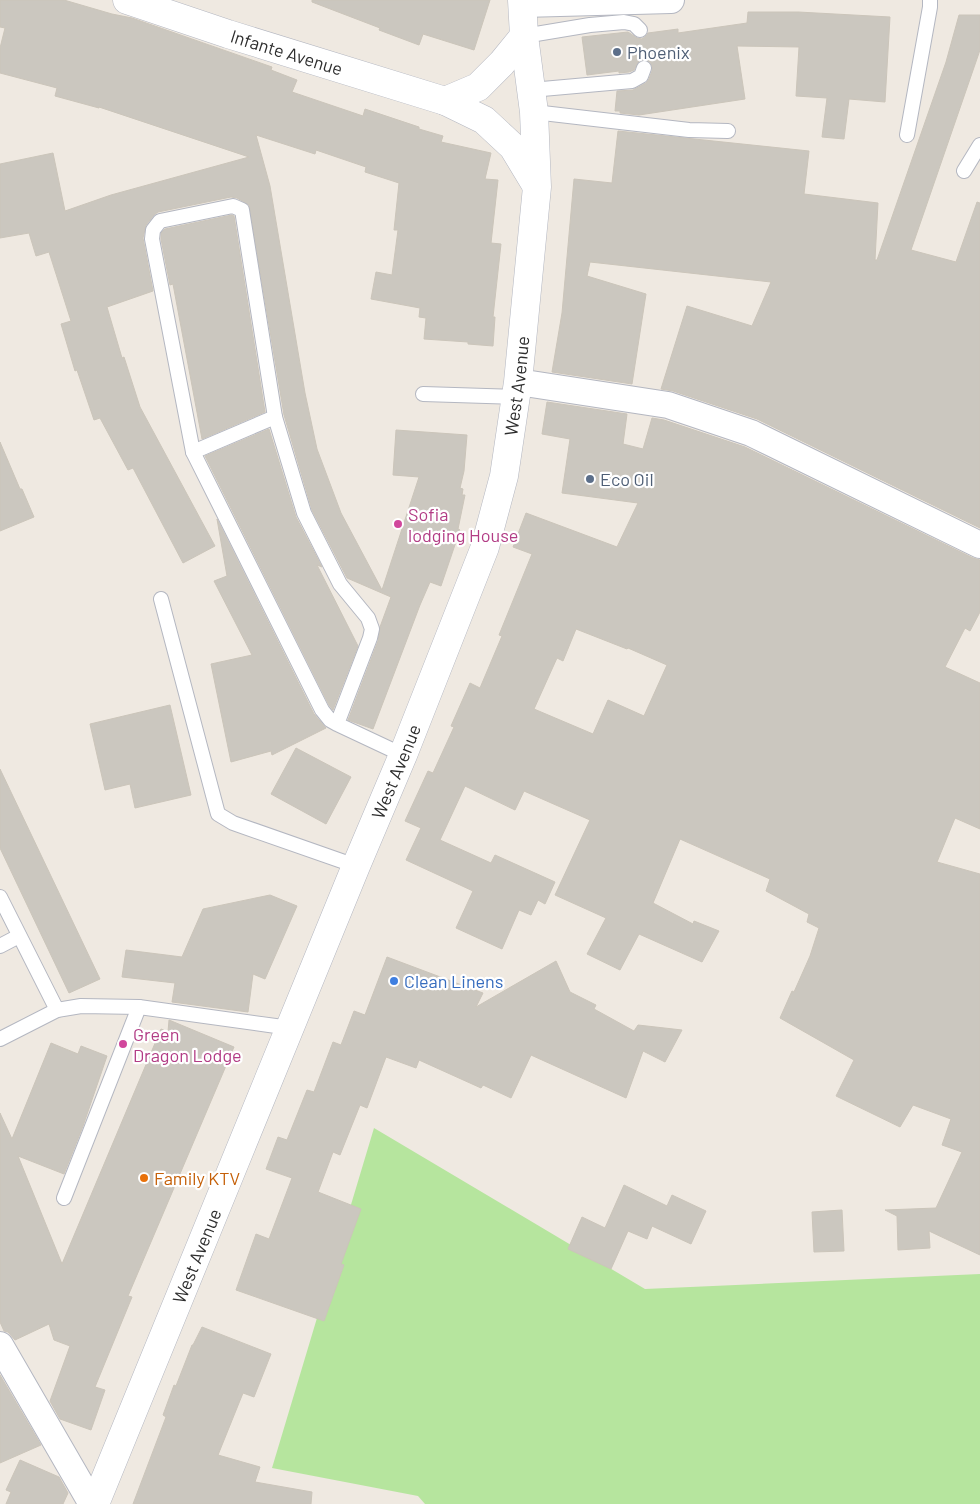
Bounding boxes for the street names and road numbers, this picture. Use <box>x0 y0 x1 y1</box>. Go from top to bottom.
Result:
street label: Infante Avenue <box>228 24 345 80</box>
street label: West Avenue <box>499 335 533 437</box>
street label: West Avenue <box>366 721 425 822</box>
street label: West Avenue <box>167 1205 226 1307</box>

